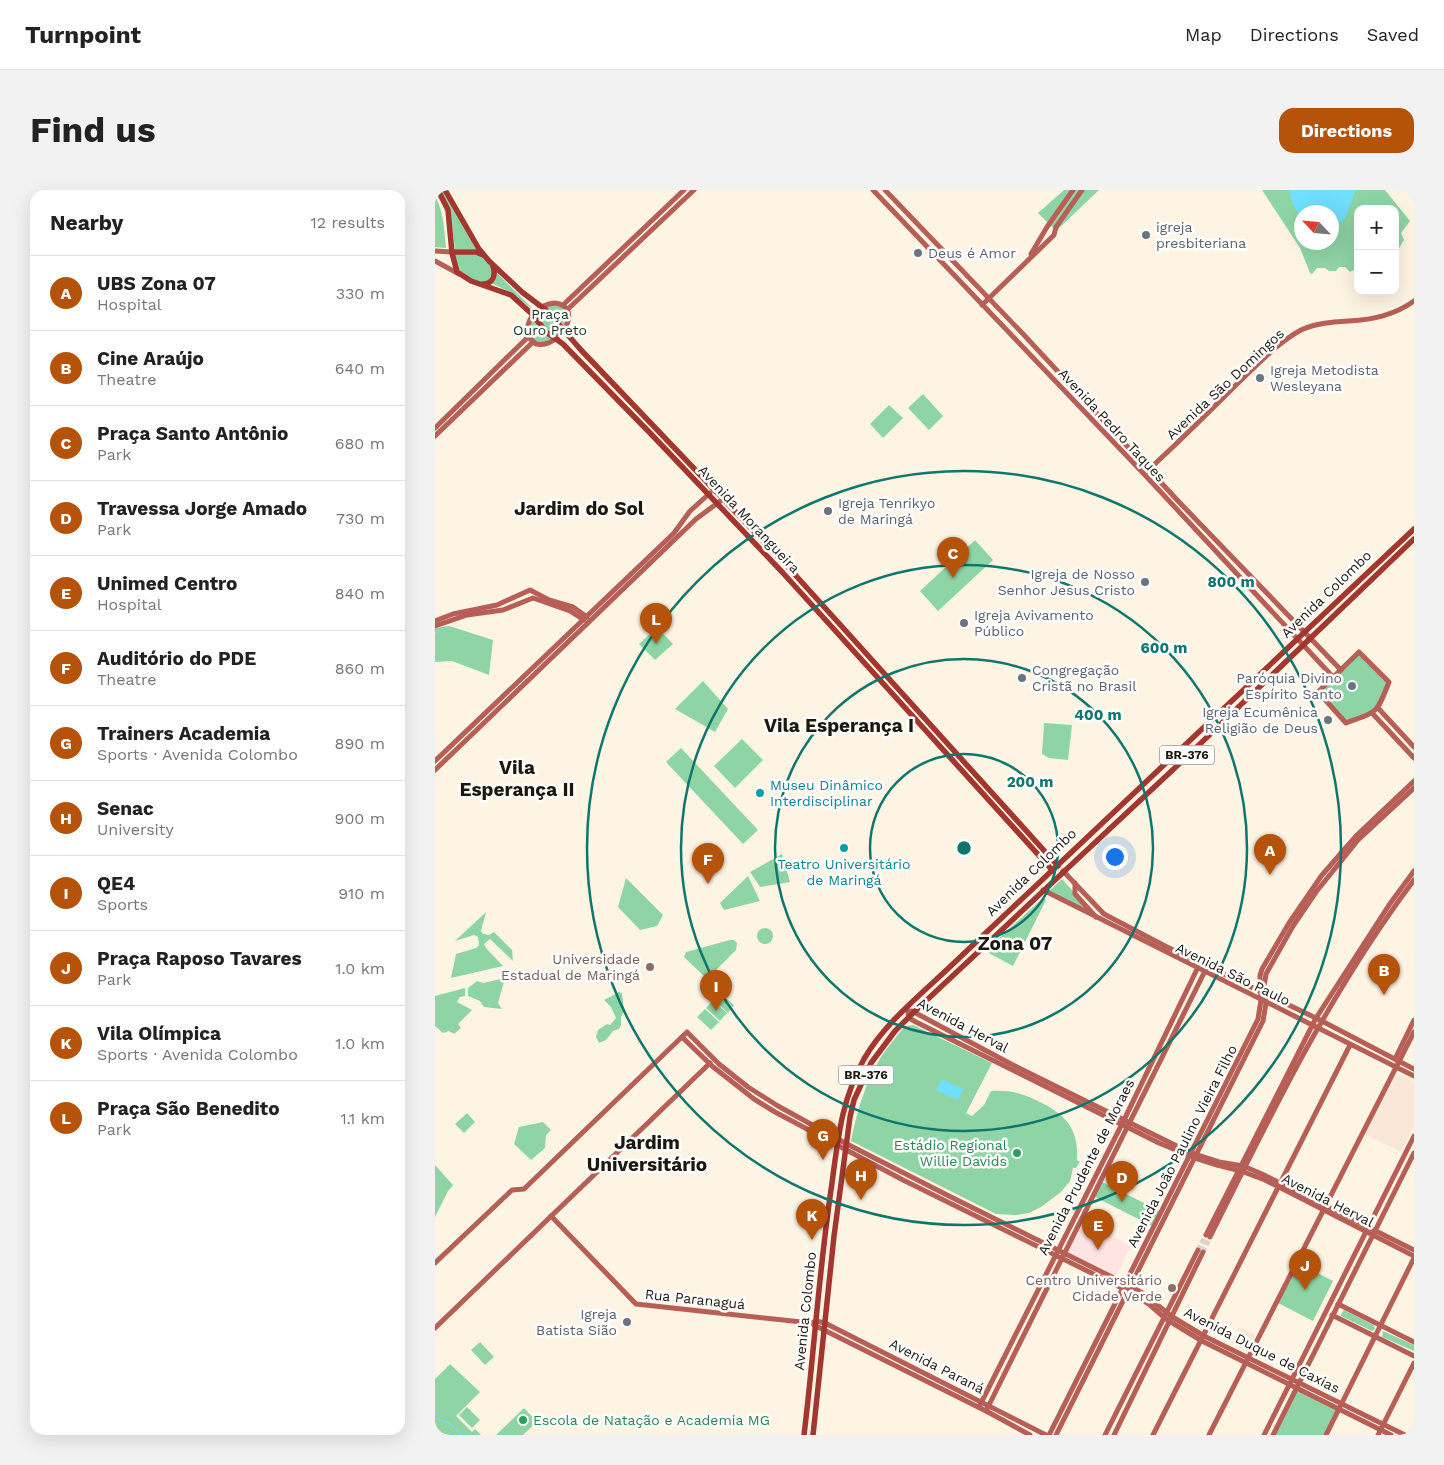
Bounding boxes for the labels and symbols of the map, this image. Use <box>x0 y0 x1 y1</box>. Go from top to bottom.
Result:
north arrow <box>1294 205 1339 250</box>
place label: igreja presbiteriana <box>1156 219 1246 251</box>
marker: igreja presbiteriana <box>1140 229 1152 241</box>
place label: Deus é Amor <box>928 245 1016 261</box>
marker: Deus é Amor <box>912 247 924 259</box>
park label: Praça Ouro Preto <box>513 306 587 338</box>
street label: Avenida São Domingos <box>1163 325 1287 443</box>
place label: Igreja Metodista Wesleyana <box>1270 362 1379 394</box>
street label: Avenida Pedro Taques <box>1055 365 1169 485</box>
marker: Igreja Metodista Wesleyana <box>1254 372 1266 384</box>
street label: Avenida Morangueira <box>695 462 803 576</box>
place label: Igreja Tenrikyo de Maringá <box>838 495 935 527</box>
district label: Jardim do Sol <box>514 497 645 520</box>
marker: Igreja Tenrikyo de Maringá <box>822 505 834 517</box>
pin: C <box>937 537 969 578</box>
street label: Avenida Colombo <box>1278 547 1374 641</box>
place label: Igreja de Nosso Senhor Jesus Cristo <box>998 566 1135 598</box>
text: 800 m <box>1207 573 1255 591</box>
marker: Igreja de Nosso Senhor Jesus Cristo <box>1139 576 1151 588</box>
pin: L <box>640 603 672 644</box>
place label: Igreja Avivamento Público <box>974 607 1094 639</box>
marker: Igreja Avivamento Público <box>958 617 970 629</box>
text: 600 m <box>1141 639 1187 657</box>
place label: Congregação Cristã no Brasil <box>1032 662 1137 694</box>
place label: Paróquia Divino Espírito Santo <box>1236 670 1342 702</box>
marker: Congregação Cristã no Brasil <box>1016 672 1028 684</box>
marker: Paróquia Divino Espírito Santo <box>1346 680 1358 692</box>
place label: Igreja Ecumênica Religião de Deus <box>1202 704 1318 736</box>
text: 400 m <box>1074 706 1122 724</box>
district label: Vila Esperança I <box>764 714 914 737</box>
marker: Igreja Ecumênica Religião de Deus <box>1322 714 1334 726</box>
road number: BR-376 <box>1159 746 1215 764</box>
district label: Vila Esperança II <box>460 756 575 801</box>
text: 200 m <box>1007 773 1053 791</box>
place label: Museu Dinâmico Interdisciplinar <box>770 777 883 809</box>
marker: Museu Dinâmico Interdisciplinar <box>754 787 766 799</box>
street label: Avenida Colombo <box>983 825 1079 919</box>
pin: A <box>1254 834 1286 875</box>
centre of rings <box>955 839 973 857</box>
marker: Teatro Universitário de Maringá <box>838 842 850 854</box>
pin: F <box>692 843 724 884</box>
your location <box>1102 844 1128 870</box>
place label: Teatro Universitário de Maringá <box>778 856 910 888</box>
district label: Zona 07 <box>978 932 1052 955</box>
street label: Avenida São Paulo <box>1173 939 1293 1009</box>
place label: Universidade Estadual de Maringá <box>501 951 640 983</box>
pin: B <box>1368 954 1400 995</box>
marker: Universidade Estadual de Maringá <box>644 961 656 973</box>
pin: I <box>700 970 732 1011</box>
street label: Avenida Herval <box>915 994 1012 1056</box>
street label: Avenida João Paulino Vieira Filho <box>1124 1042 1240 1250</box>
road number: BR-376 <box>839 1066 893 1084</box>
street label: Avenida Prudente de Moraes <box>1034 1076 1138 1258</box>
pin: G <box>807 1119 839 1160</box>
district label: Jardim Universitário <box>587 1131 707 1176</box>
place label: Estádio Regional Willie Davids <box>894 1137 1008 1169</box>
marker: Estádio Regional Willie Davids <box>1011 1147 1023 1159</box>
pin: H <box>845 1159 877 1200</box>
pin: D <box>1106 1161 1138 1202</box>
street label: Avenida Herval <box>1279 1170 1377 1230</box>
pin: K <box>796 1199 828 1240</box>
pin: E <box>1082 1209 1114 1250</box>
pin: J <box>1289 1249 1321 1290</box>
street label: Avenida Colombo <box>791 1251 819 1371</box>
place label: Centro Universitário Cidade Verde <box>1025 1272 1162 1304</box>
marker: Centro Universitário Cidade Verde <box>1166 1282 1178 1294</box>
street label: Rua Paranaguá <box>644 1286 746 1312</box>
street label: Avenida Duque de Caxias <box>1182 1304 1342 1396</box>
place label: Igreja Batista Sião <box>536 1306 617 1338</box>
marker: Igreja Batista Sião <box>621 1316 633 1328</box>
street label: Avenida Paraná <box>887 1335 987 1397</box>
place label: Escola de Natação e Academia MG <box>533 1412 770 1428</box>
marker: Escola de Natação e Academia MG <box>517 1414 529 1426</box>

